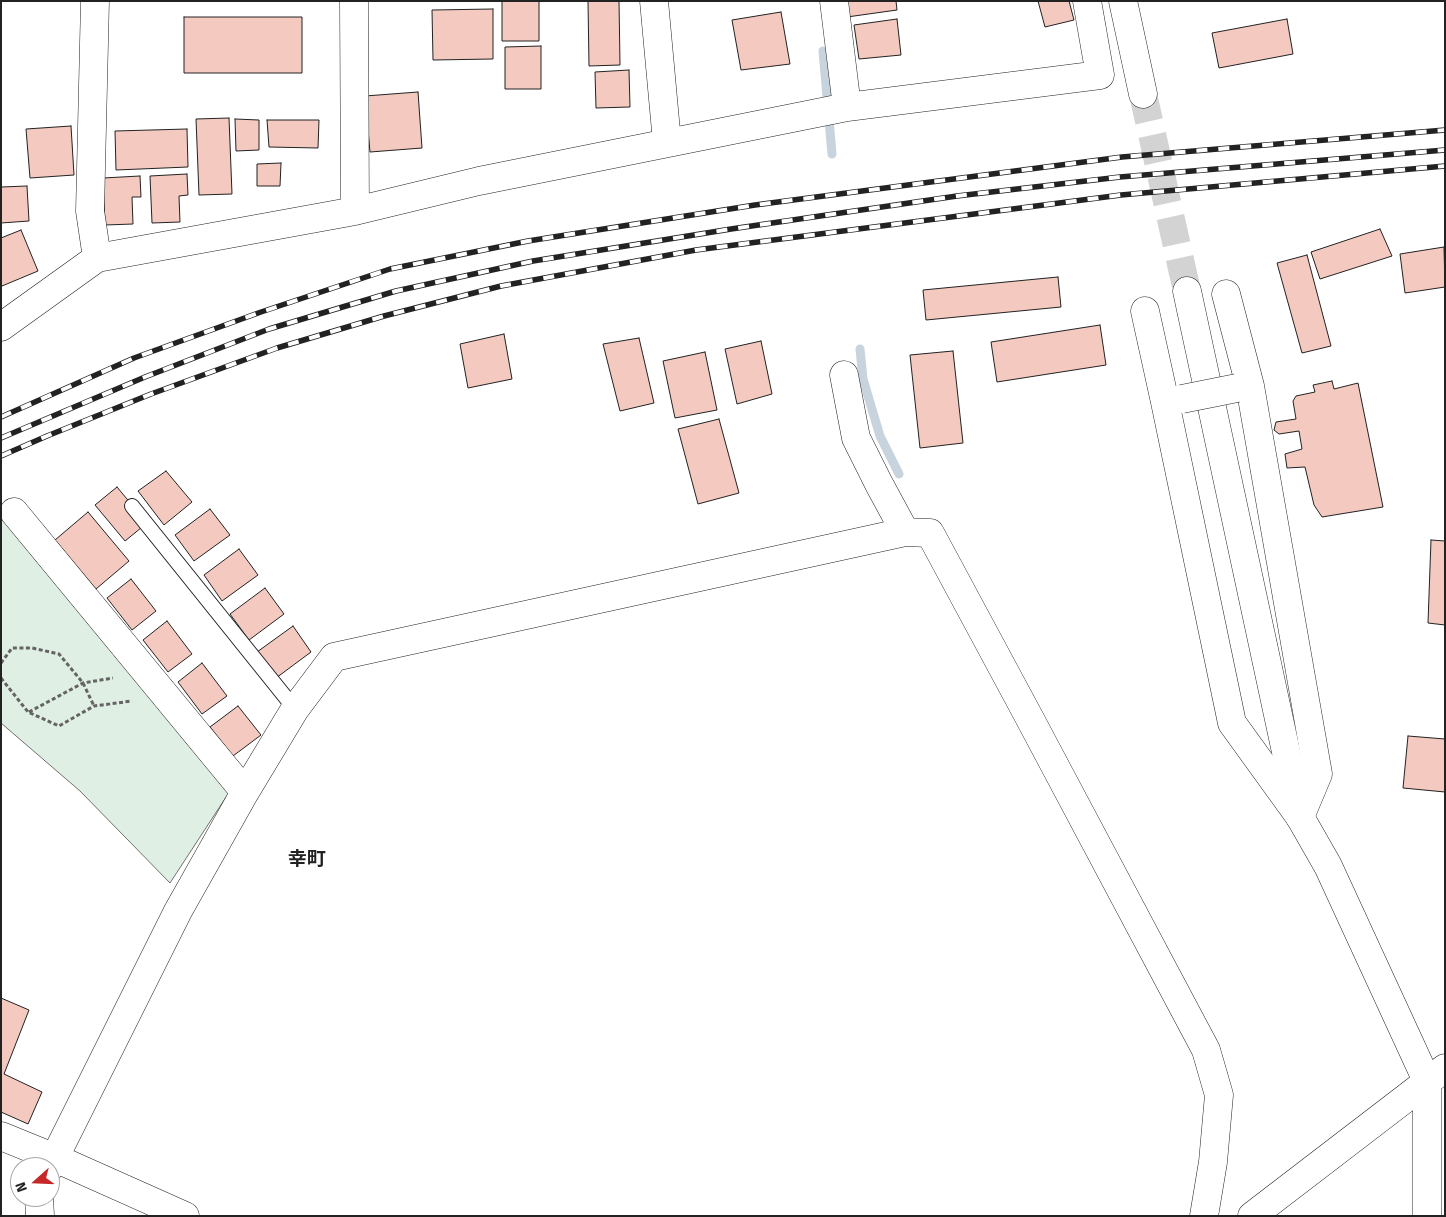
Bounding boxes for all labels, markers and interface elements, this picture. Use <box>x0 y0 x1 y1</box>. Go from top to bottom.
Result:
district label: 幸町 <box>288 849 326 871</box>
north arrow <box>10 1157 60 1207</box>
text: N <box>12 1180 31 1194</box>

